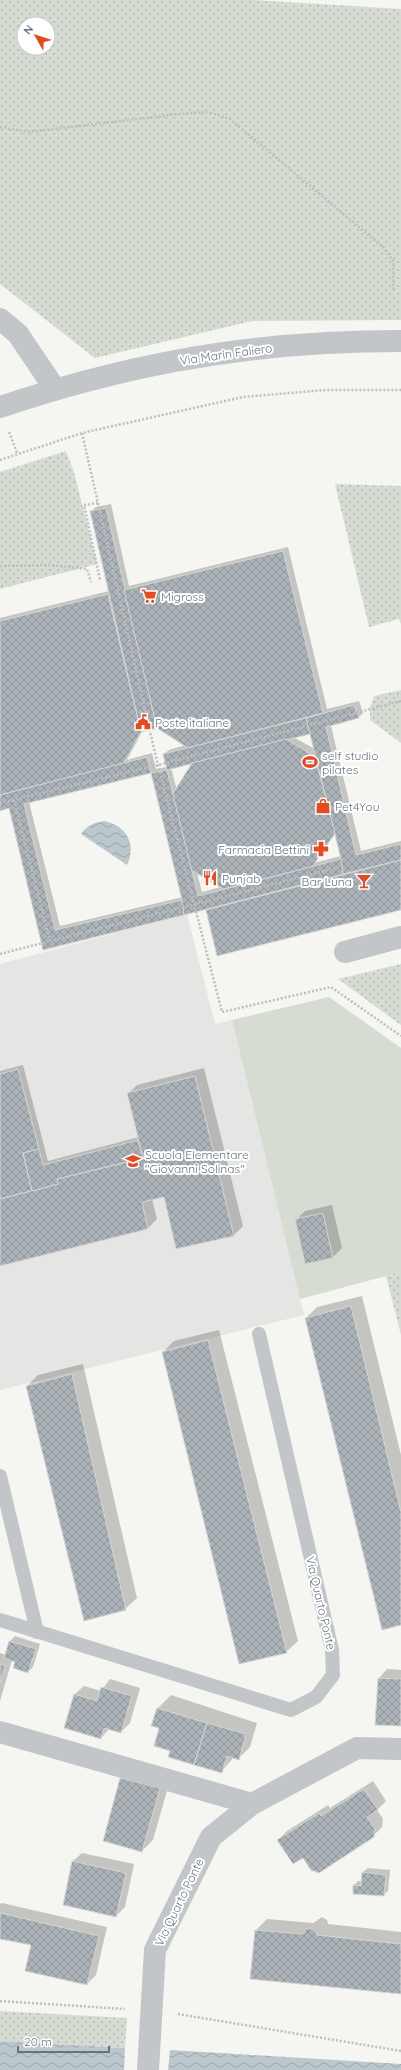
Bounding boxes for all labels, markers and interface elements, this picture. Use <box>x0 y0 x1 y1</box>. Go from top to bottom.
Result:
north arrow <box>16 16 56 56</box>
text: N <box>20 22 36 37</box>
street label: Via Marin Faliero <box>179 340 273 368</box>
supermarket icon: Migross <box>140 587 158 605</box>
place label: Migross <box>161 589 204 604</box>
public building icon: Poste italiane <box>134 713 152 731</box>
place label: Poste italiane <box>155 715 229 730</box>
place label: self studio pilates <box>322 748 378 777</box>
sports icon: self studio pilates <box>301 753 319 771</box>
shop icon: Pet4You <box>314 797 332 815</box>
place label: Pet4You <box>335 799 380 814</box>
pharmacy icon: Farmacia Bettini <box>312 840 330 858</box>
place label: Farmacia Bettini <box>218 842 309 857</box>
restaurant icon: Punjab <box>201 869 219 887</box>
place label: Punjab <box>222 871 261 886</box>
bar icon: Bar Luna <box>355 872 373 890</box>
place label: Bar Luna <box>302 874 352 889</box>
place label: Scuola Elementare "Giovanni Solinas" <box>145 1147 249 1176</box>
school or university icon: Scuola Elementare "Giovanni Solinas" <box>124 1152 142 1170</box>
street label: Via Quarto Ponte <box>303 1555 339 1652</box>
street label: Via Quarto Ponte <box>151 1856 207 1948</box>
scale bar <box>18 2028 109 2054</box>
text: 20 m <box>24 2034 52 2049</box>

